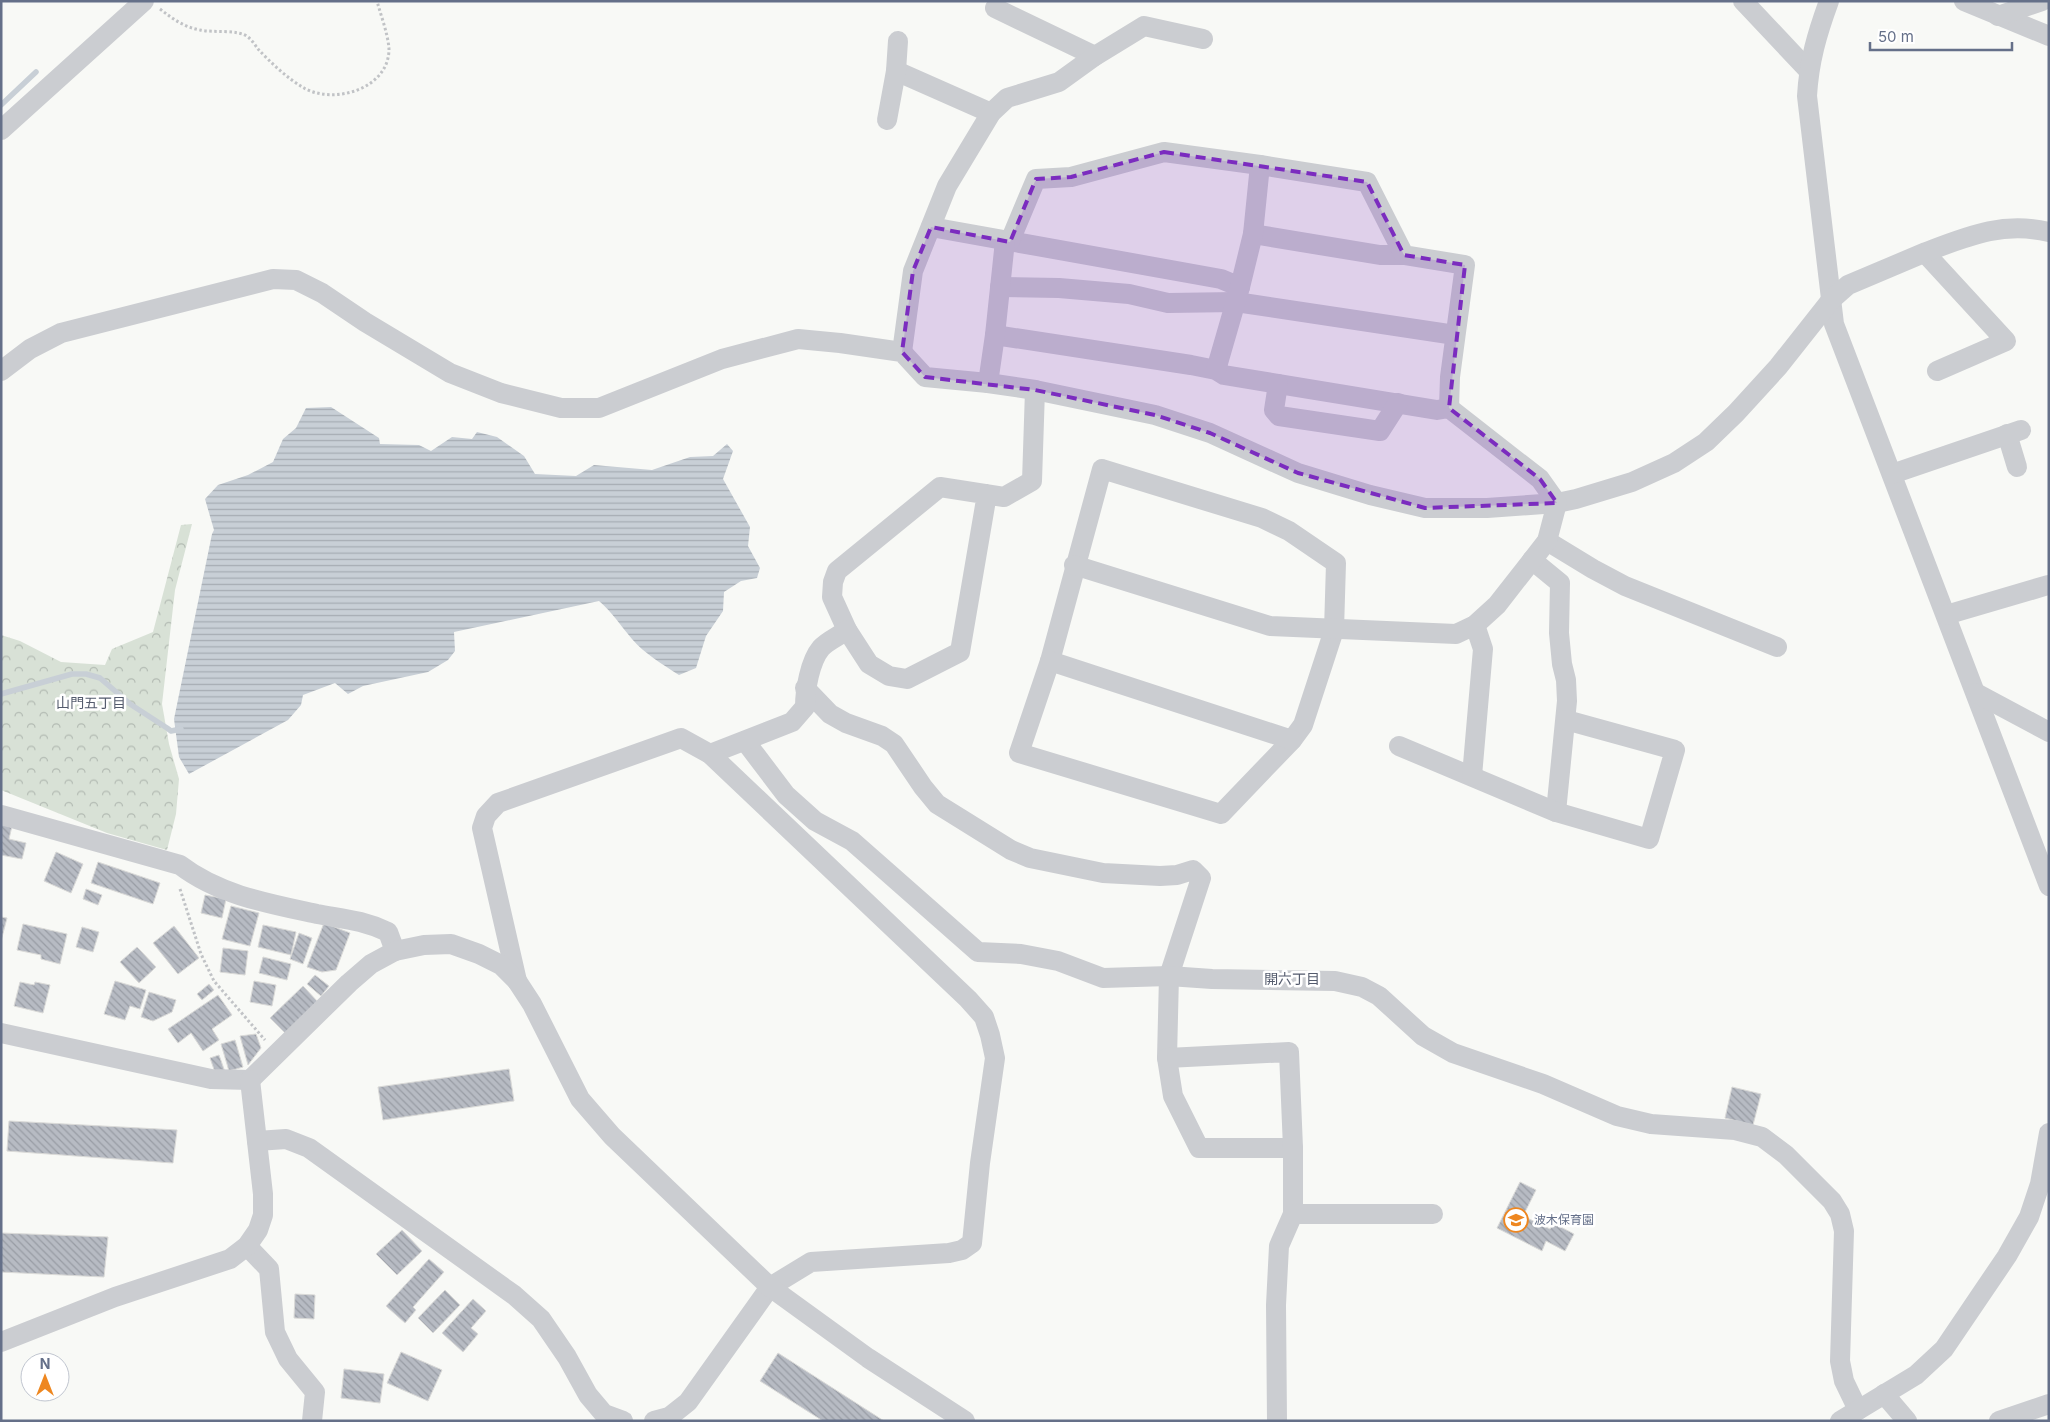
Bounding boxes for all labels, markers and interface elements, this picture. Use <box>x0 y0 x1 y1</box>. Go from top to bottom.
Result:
scale bar <box>1870 20 2012 52</box>
text: 50 m <box>1878 27 1914 46</box>
district label: 山門五丁目 <box>56 694 126 711</box>
district label: 開六丁目 <box>1264 970 1320 987</box>
school or university icon: 波木保育園 <box>1503 1207 1529 1233</box>
place label: 波木保育園 <box>1534 1212 1594 1227</box>
north arrow <box>20 1352 70 1402</box>
text: N <box>40 1355 50 1372</box>

